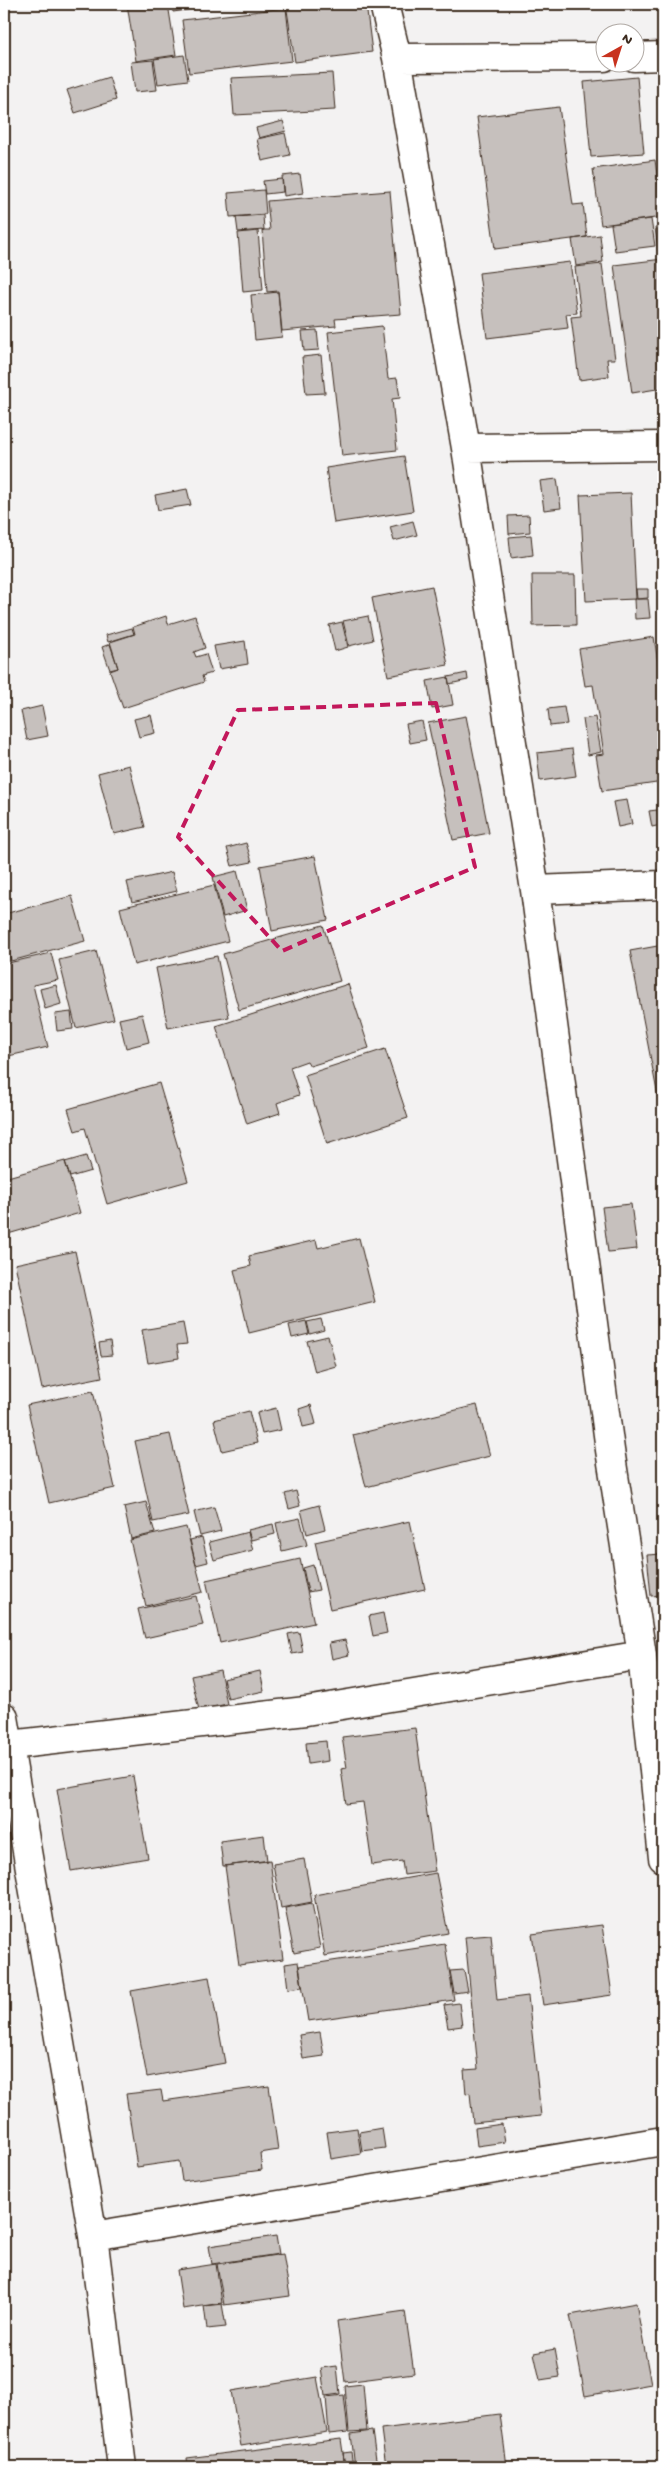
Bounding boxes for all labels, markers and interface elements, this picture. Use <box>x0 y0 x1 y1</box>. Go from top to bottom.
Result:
north arrow <box>594 22 644 72</box>
text: N <box>618 30 636 49</box>

